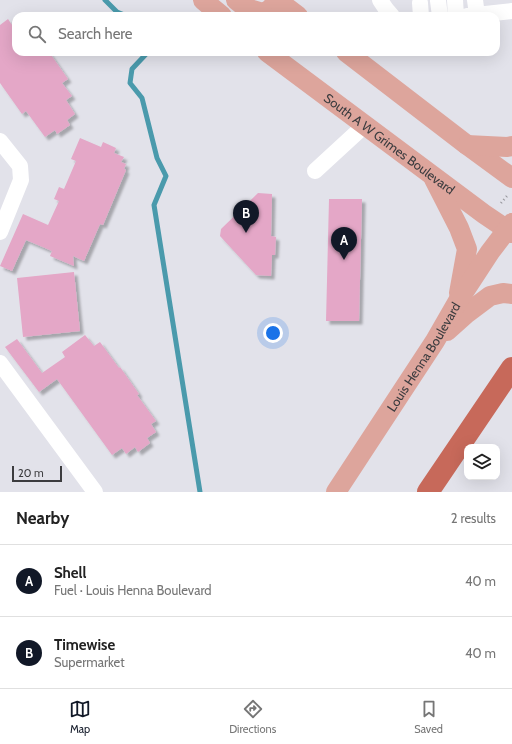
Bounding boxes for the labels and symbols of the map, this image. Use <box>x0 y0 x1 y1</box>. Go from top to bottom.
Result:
street label: South A W Grimes Boulevard <box>321 90 458 198</box>
pin: B <box>233 200 259 233</box>
pin: A <box>331 227 357 260</box>
street label: Louis Henna Boulevard <box>383 299 464 414</box>
your location <box>263 323 283 343</box>
scale bar <box>12 464 62 483</box>

